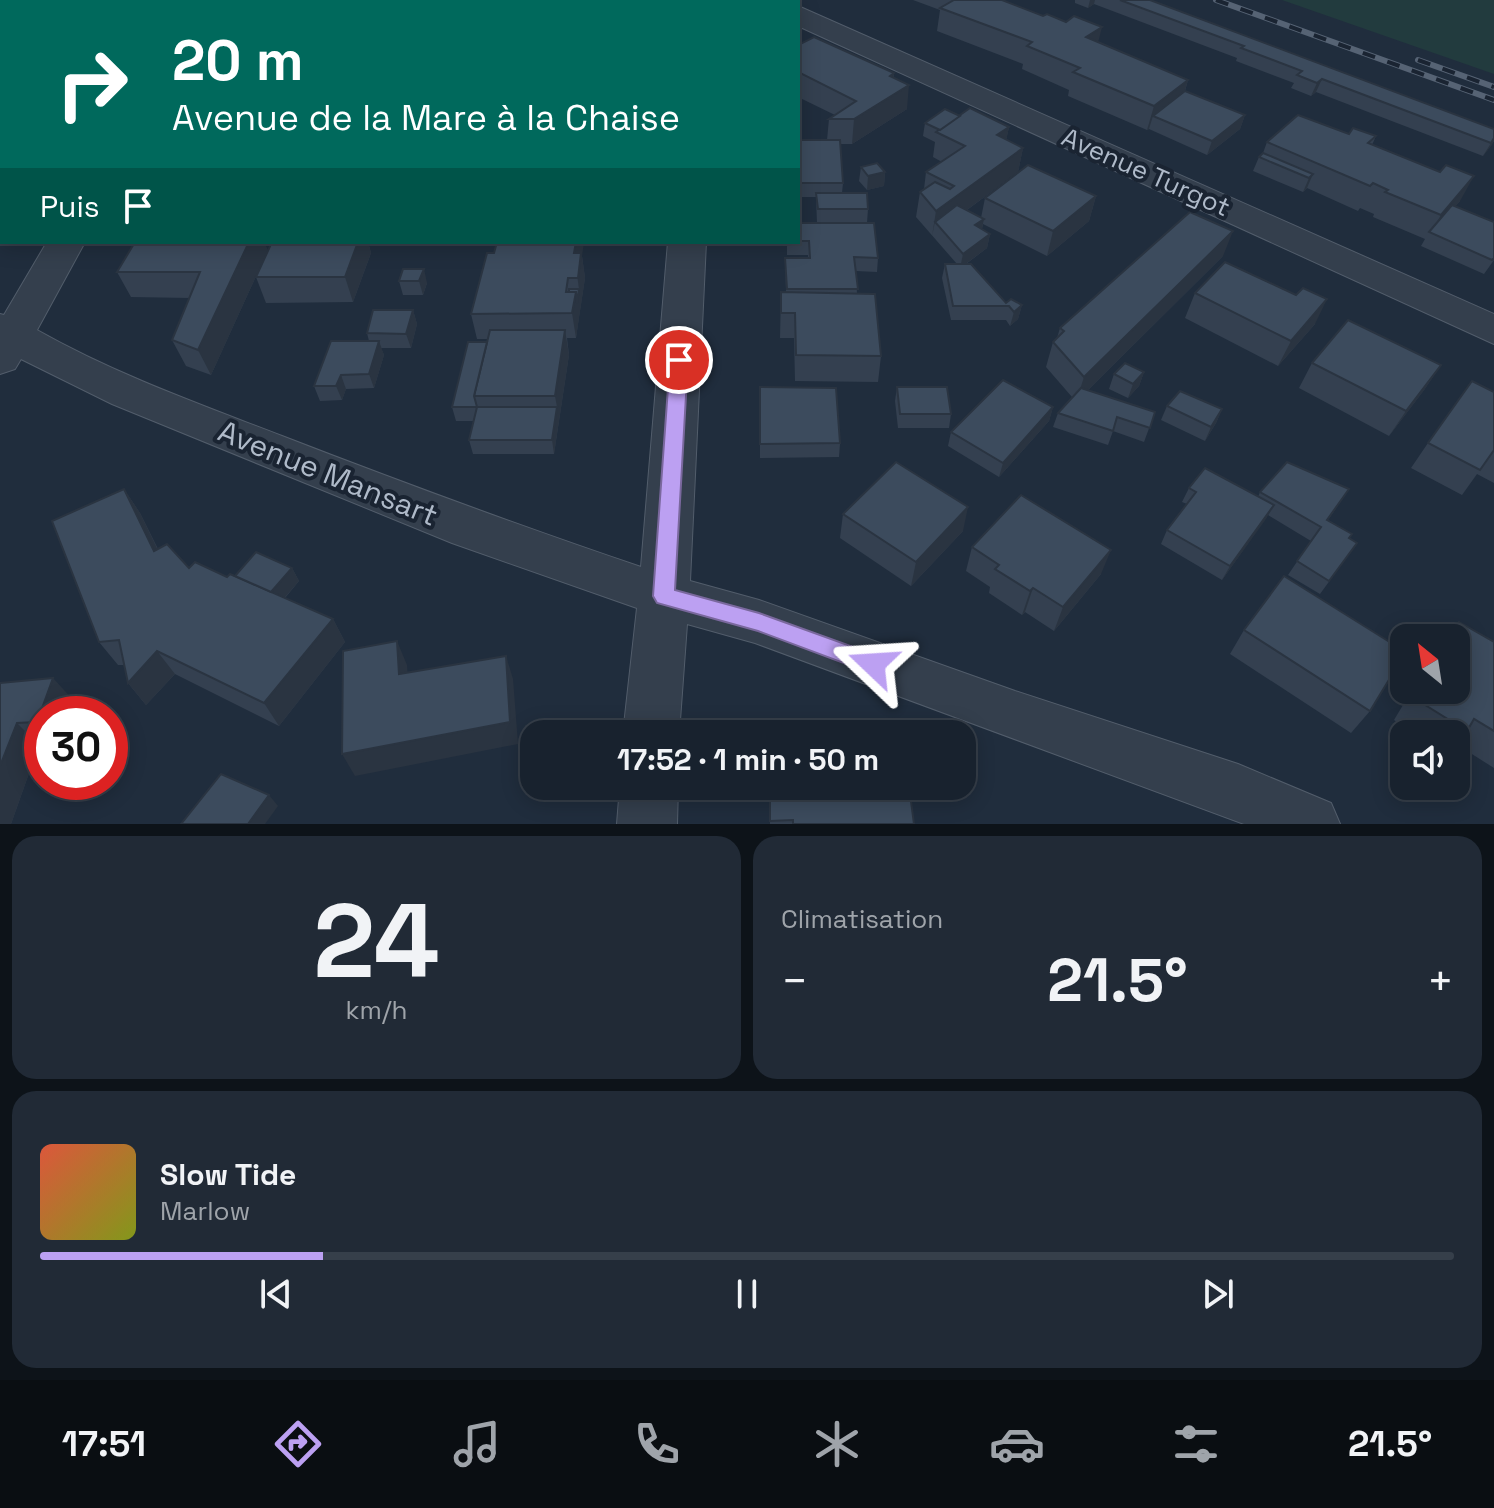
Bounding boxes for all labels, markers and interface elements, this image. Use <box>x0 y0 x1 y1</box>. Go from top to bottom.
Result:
text: 20 m <box>172 25 304 96</box>
icon: right <box>40 32 144 136</box>
text: Avenue de la Mare à la Chaise <box>172 95 680 141</box>
street label: Avenue Turgot <box>1057 120 1235 224</box>
icon: arrive <box>116 184 160 228</box>
text: Puis <box>40 187 100 226</box>
pin <box>645 326 713 394</box>
icon: arrive <box>657 338 701 382</box>
street label: Avenue Mansart <box>213 411 443 535</box>
position arrow <box>831 622 915 706</box>
north arrow <box>1390 624 1470 704</box>
map controls <box>1390 624 1470 800</box>
speed limit sign: 30 <box>24 696 128 800</box>
button: sound <box>1390 720 1470 800</box>
text: 17:52 · 1 min · 50 m <box>617 740 879 779</box>
text: 24 <box>313 875 440 1007</box>
text: Climatisation <box>781 902 943 936</box>
text: 21.5° <box>1047 942 1188 1019</box>
text: − <box>781 953 808 1009</box>
text: + <box>1427 953 1454 1009</box>
text: km/h <box>346 993 407 1027</box>
text: Slow Tide <box>160 1155 296 1194</box>
text: Marlow <box>160 1194 250 1228</box>
icon: previous <box>254 1272 298 1316</box>
icon: pause <box>725 1272 769 1316</box>
icon: next <box>1196 1272 1240 1316</box>
icon: directions <box>270 1416 326 1472</box>
icon: music <box>449 1416 505 1472</box>
icon: phone <box>629 1416 685 1472</box>
icon: climate <box>809 1416 865 1472</box>
icon: car <box>989 1416 1045 1472</box>
icon: filters <box>1168 1416 1224 1472</box>
text: 17:51 <box>62 1421 146 1467</box>
text: 21.5° <box>1348 1421 1432 1467</box>

